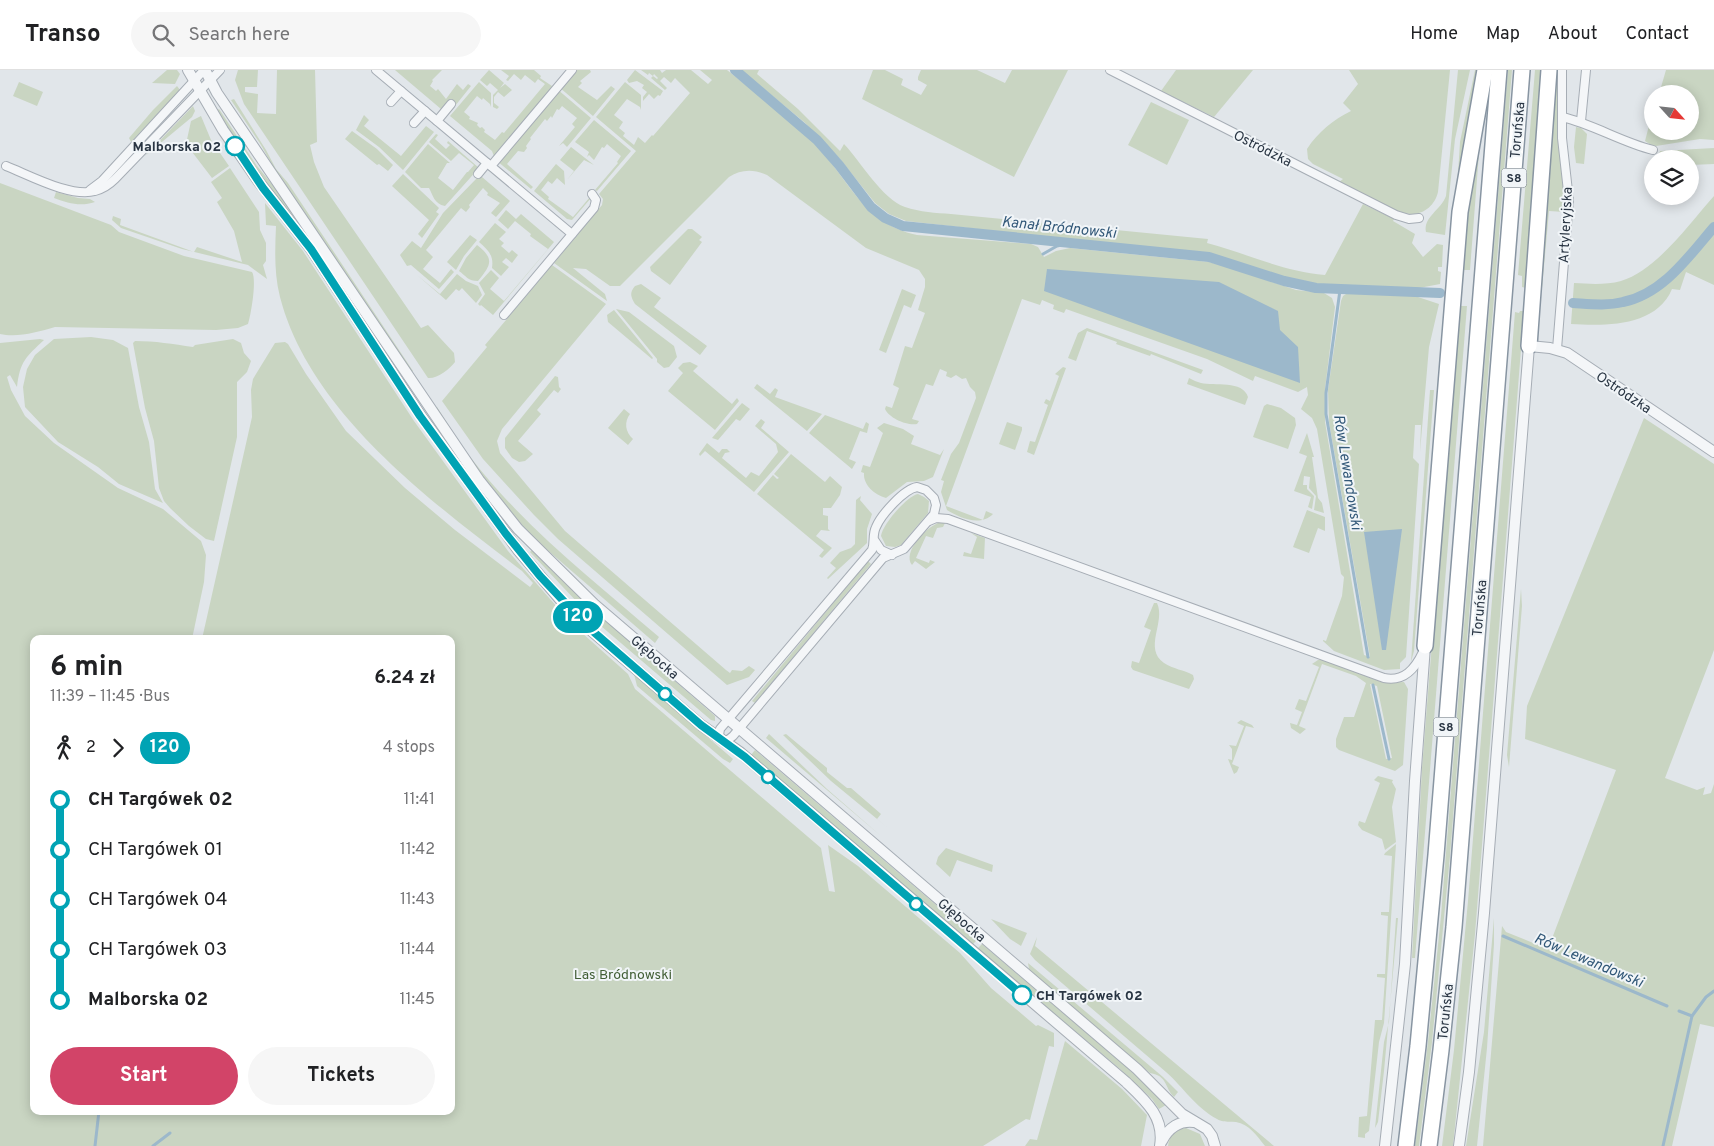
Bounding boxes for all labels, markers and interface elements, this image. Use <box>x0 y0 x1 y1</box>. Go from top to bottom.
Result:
search box <box>131 12 481 57</box>
text: Transo <box>25 20 101 50</box>
icon: search <box>149 21 177 49</box>
text: Search here <box>189 23 290 47</box>
text: Home <box>1410 23 1458 46</box>
text: Map <box>1486 23 1520 46</box>
text: About <box>1548 23 1597 46</box>
text: Contact <box>1625 23 1689 46</box>
north arrow <box>1644 85 1699 140</box>
map controls <box>1644 85 1699 205</box>
street label: Toruńska <box>1508 101 1529 159</box>
street label: Ostródzka <box>1230 127 1294 171</box>
marker: Malborska 02 <box>225 136 245 156</box>
place label: Malborska 02 <box>133 139 221 156</box>
button: layers <box>1644 150 1699 205</box>
road number: S8 <box>1502 169 1526 188</box>
street label: Artyleryjska <box>1556 186 1577 264</box>
water label: Kanał Bródnowski <box>1001 213 1118 244</box>
street label: Ostródzka <box>1592 368 1654 418</box>
water label: Rów Lewandowski <box>1328 413 1365 533</box>
street label: Toruńska <box>1470 579 1491 637</box>
line badge: 120 <box>549 601 607 633</box>
text: 120 <box>563 605 593 628</box>
street label: Głębocka <box>626 633 682 684</box>
text: 6 min <box>50 650 123 686</box>
text: 6.24 zł <box>374 666 435 690</box>
text: 11:39 – 11:45 · Bus <box>50 687 170 707</box>
unlabelled marker <box>658 687 672 701</box>
road number: S8 <box>1434 718 1458 736</box>
icon: walk <box>50 734 78 762</box>
icon: forward <box>104 734 132 762</box>
text: 120 <box>150 736 180 759</box>
text: 2 <box>86 738 96 758</box>
text: 4 stops <box>383 738 435 758</box>
unlabelled marker <box>761 770 775 784</box>
text: CH Targówek 02 <box>88 788 233 812</box>
text: 11:41 <box>404 790 435 810</box>
text: CH Targówek 01 <box>88 838 223 862</box>
text: 11:42 <box>400 840 435 860</box>
text: CH Targówek 04 <box>88 888 228 912</box>
text: 11:43 <box>400 890 435 910</box>
street label: Głębocka <box>933 896 989 947</box>
unlabelled marker <box>909 897 923 911</box>
water label: Rów Lewandowski <box>1531 930 1647 993</box>
text: CH Targówek 03 <box>88 938 227 962</box>
text: 11:44 <box>400 940 435 960</box>
park label: Las Bródnowski <box>574 967 672 984</box>
street label: Toruńska <box>1435 983 1458 1041</box>
marker: CH Targówek 02 <box>1012 985 1032 1005</box>
text: Malborska 02 <box>88 988 208 1012</box>
place label: CH Targówek 02 <box>1036 988 1142 1005</box>
text: 11:45 <box>400 990 435 1010</box>
button: Start <box>50 1047 238 1105</box>
button: Tickets <box>248 1047 435 1105</box>

